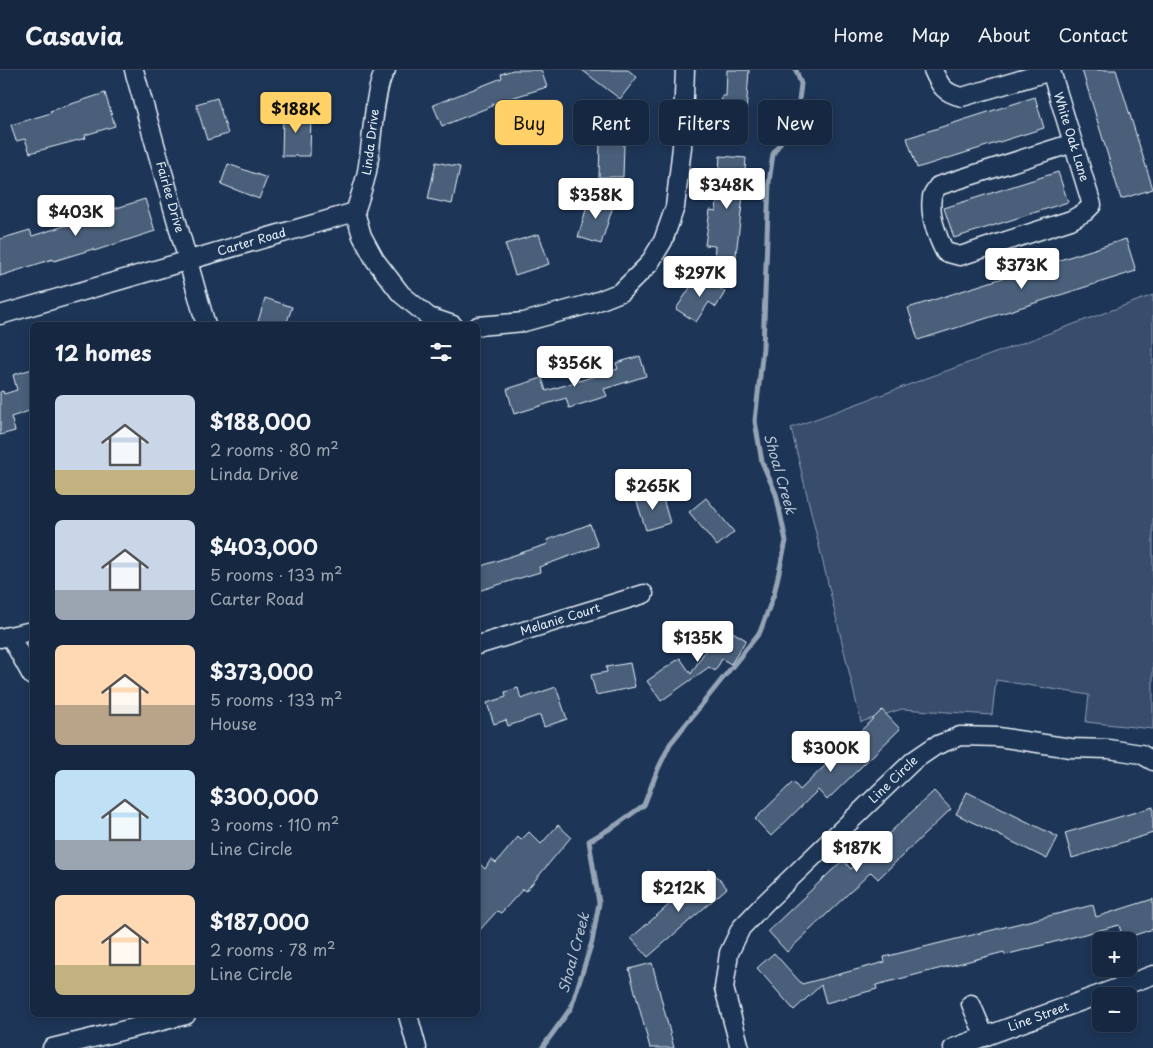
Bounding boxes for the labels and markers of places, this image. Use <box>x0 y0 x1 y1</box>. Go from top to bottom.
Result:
pin: $188K <box>261 92 331 134</box>
pin: $348K <box>692 168 762 210</box>
pin: $358K <box>561 178 631 220</box>
pin: $403K <box>41 194 111 237</box>
pin: $373K <box>987 248 1057 290</box>
pin: $297K <box>665 256 735 298</box>
pin: $356K <box>540 346 610 388</box>
pin: $265K <box>618 468 688 511</box>
pin: $135K <box>663 620 733 663</box>
pin: $300K <box>796 730 866 773</box>
pin: $187K <box>822 830 892 873</box>
pin: $212K <box>644 870 714 913</box>

